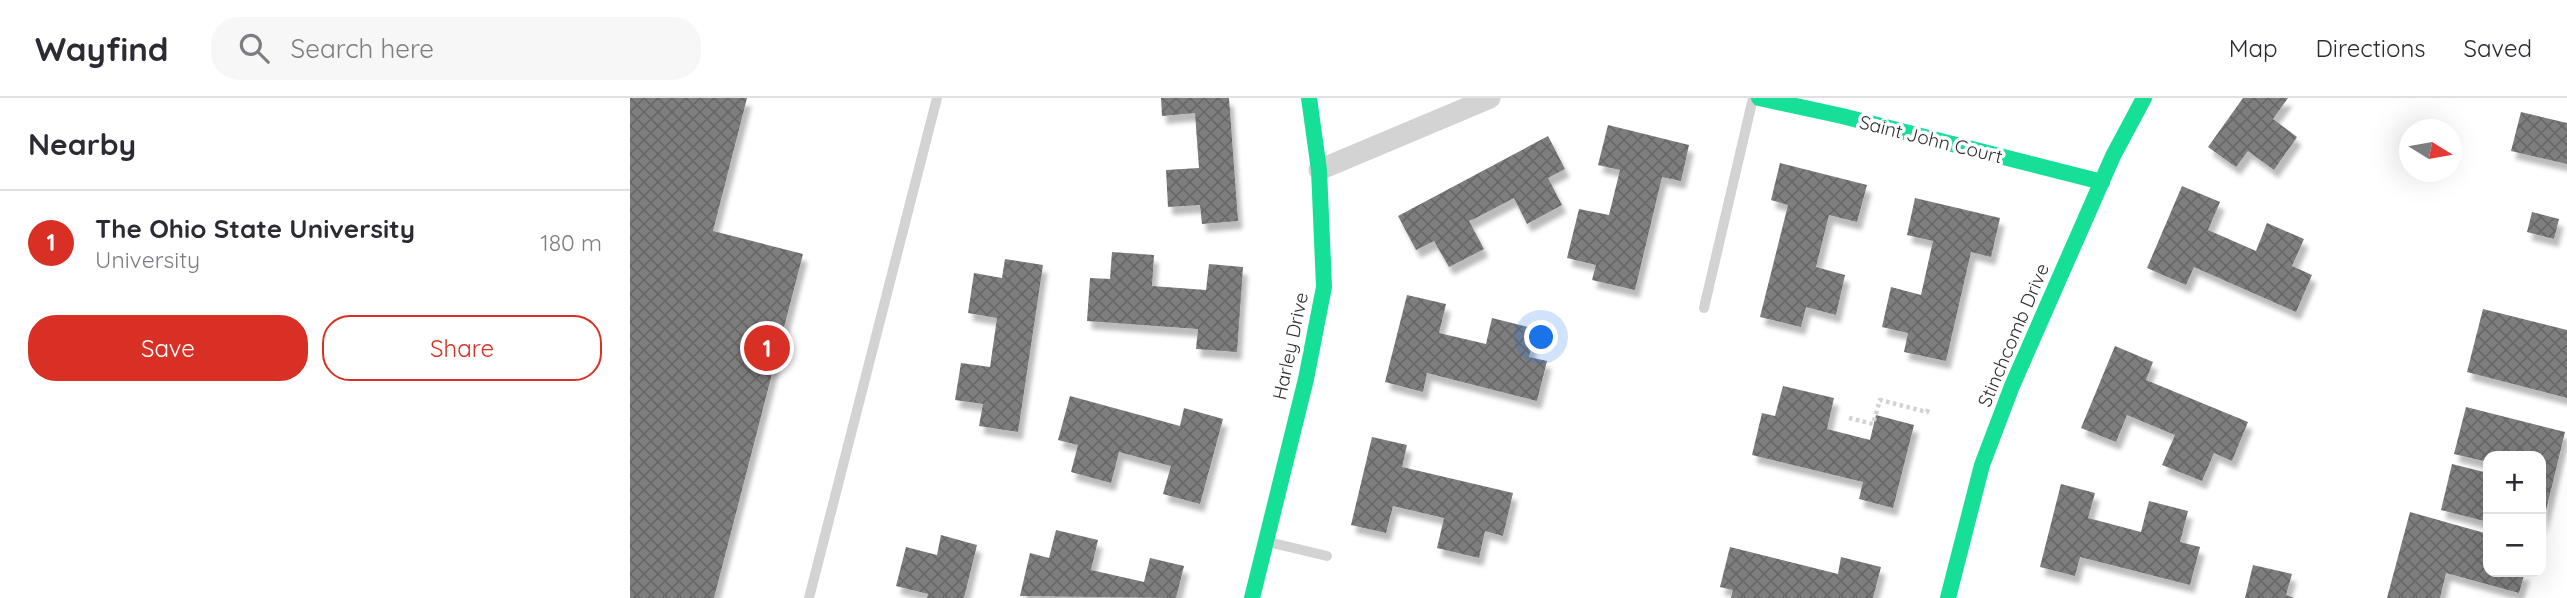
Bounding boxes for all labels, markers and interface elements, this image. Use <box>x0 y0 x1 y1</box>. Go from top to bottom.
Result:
search box <box>211 17 701 80</box>
text: Wayfind <box>35 28 169 69</box>
icon: search <box>235 29 273 67</box>
text: Search here <box>291 32 434 65</box>
text: Map <box>2229 33 2278 63</box>
text: Directions <box>2316 33 2426 63</box>
text: Saved <box>2464 33 2532 63</box>
street label: Saint John Court <box>1857 110 2005 168</box>
north arrow <box>2399 119 2462 182</box>
text: Nearby <box>28 125 136 163</box>
text: The Ohio State University <box>95 212 415 245</box>
text: 1 <box>47 228 55 257</box>
text: 180 m <box>540 228 602 257</box>
text: University <box>95 245 200 274</box>
street label: Stinchcomb Drive <box>1972 259 2054 411</box>
street label: Harley Drive <box>1267 290 1313 402</box>
button: Save <box>28 315 308 381</box>
button: Share <box>322 315 602 381</box>
your location <box>1524 320 1558 354</box>
pin: 1 <box>744 322 790 374</box>
map controls <box>2483 451 2546 577</box>
button: + <box>2483 451 2546 514</box>
button: − <box>2483 514 2546 577</box>

